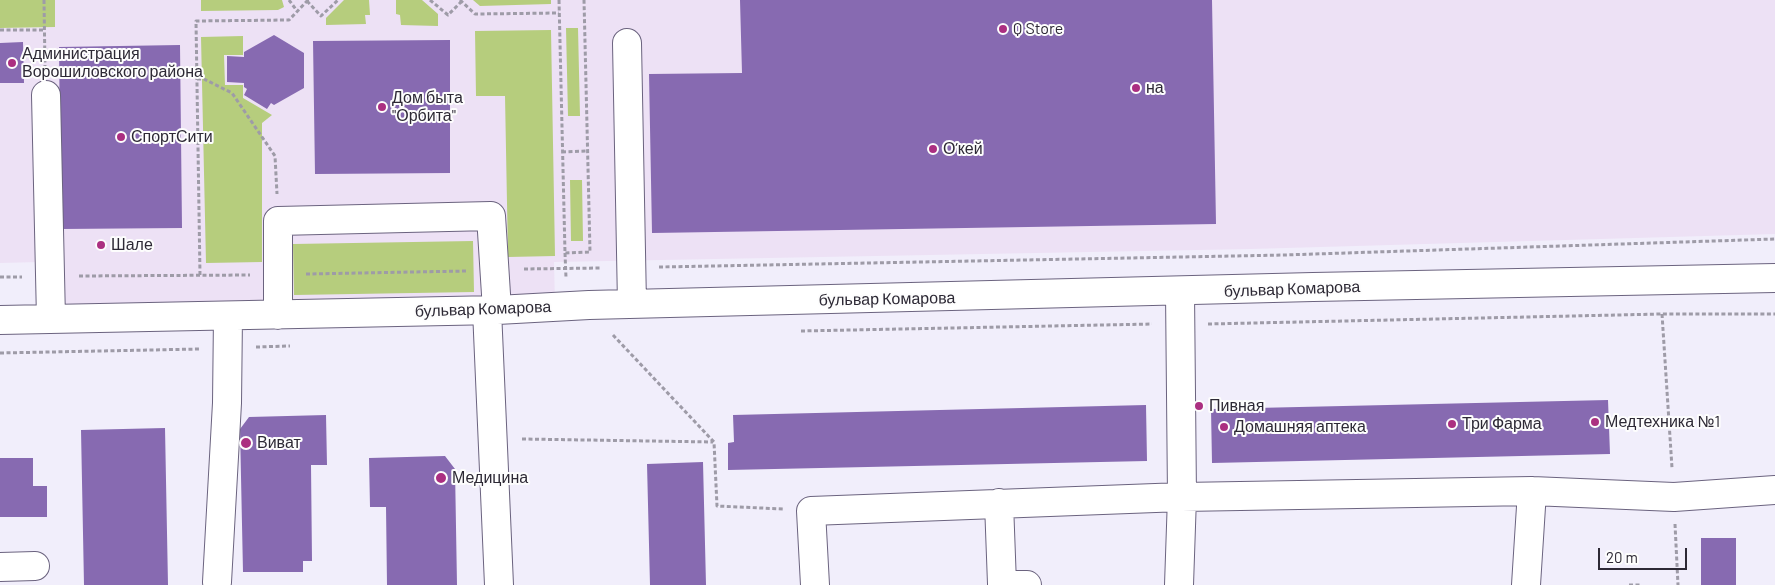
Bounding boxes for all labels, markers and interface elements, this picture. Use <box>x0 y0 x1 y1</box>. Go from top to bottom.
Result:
place label: Q Store <box>1013 19 1063 39</box>
marker: Q Store <box>997 23 1009 35</box>
place label: Администрация Ворошиловского района <box>22 44 203 82</box>
marker: Администрация Ворошиловского района <box>6 57 18 69</box>
place label: на <box>1146 78 1164 98</box>
marker: на <box>1130 82 1142 94</box>
place label: Дом быта "Орбита" <box>392 88 463 126</box>
marker: Дом быта "Орбита" <box>376 101 388 113</box>
place label: СпортСити <box>131 127 213 147</box>
marker: СпортСити <box>115 131 127 143</box>
place label: О’кей <box>943 139 983 159</box>
marker: О’кей <box>927 143 939 155</box>
place label: Шале <box>111 235 153 255</box>
marker: Шале <box>95 239 107 251</box>
street label: бульвар Комарова <box>1223 277 1361 301</box>
street label: бульвар Комарова <box>819 288 955 310</box>
street label: бульвар Комарова <box>414 297 552 321</box>
place label: Пивная <box>1209 396 1264 416</box>
marker: Пивная <box>1193 400 1205 412</box>
place label: Медтехника №1 <box>1605 412 1720 432</box>
place label: Три Фарма <box>1462 414 1542 434</box>
marker: Медтехника №1 <box>1589 416 1601 428</box>
place label: Домашняя аптека <box>1234 417 1366 437</box>
marker: Три Фарма <box>1446 418 1458 430</box>
marker: Домашняя аптека <box>1218 421 1230 433</box>
place label: Виват <box>257 433 301 453</box>
marker: Виват <box>239 436 253 450</box>
place label: Медицина <box>452 468 528 488</box>
marker: Медицина <box>434 471 448 485</box>
scale bar <box>1600 538 1689 570</box>
text: 20 m <box>1606 548 1638 566</box>

